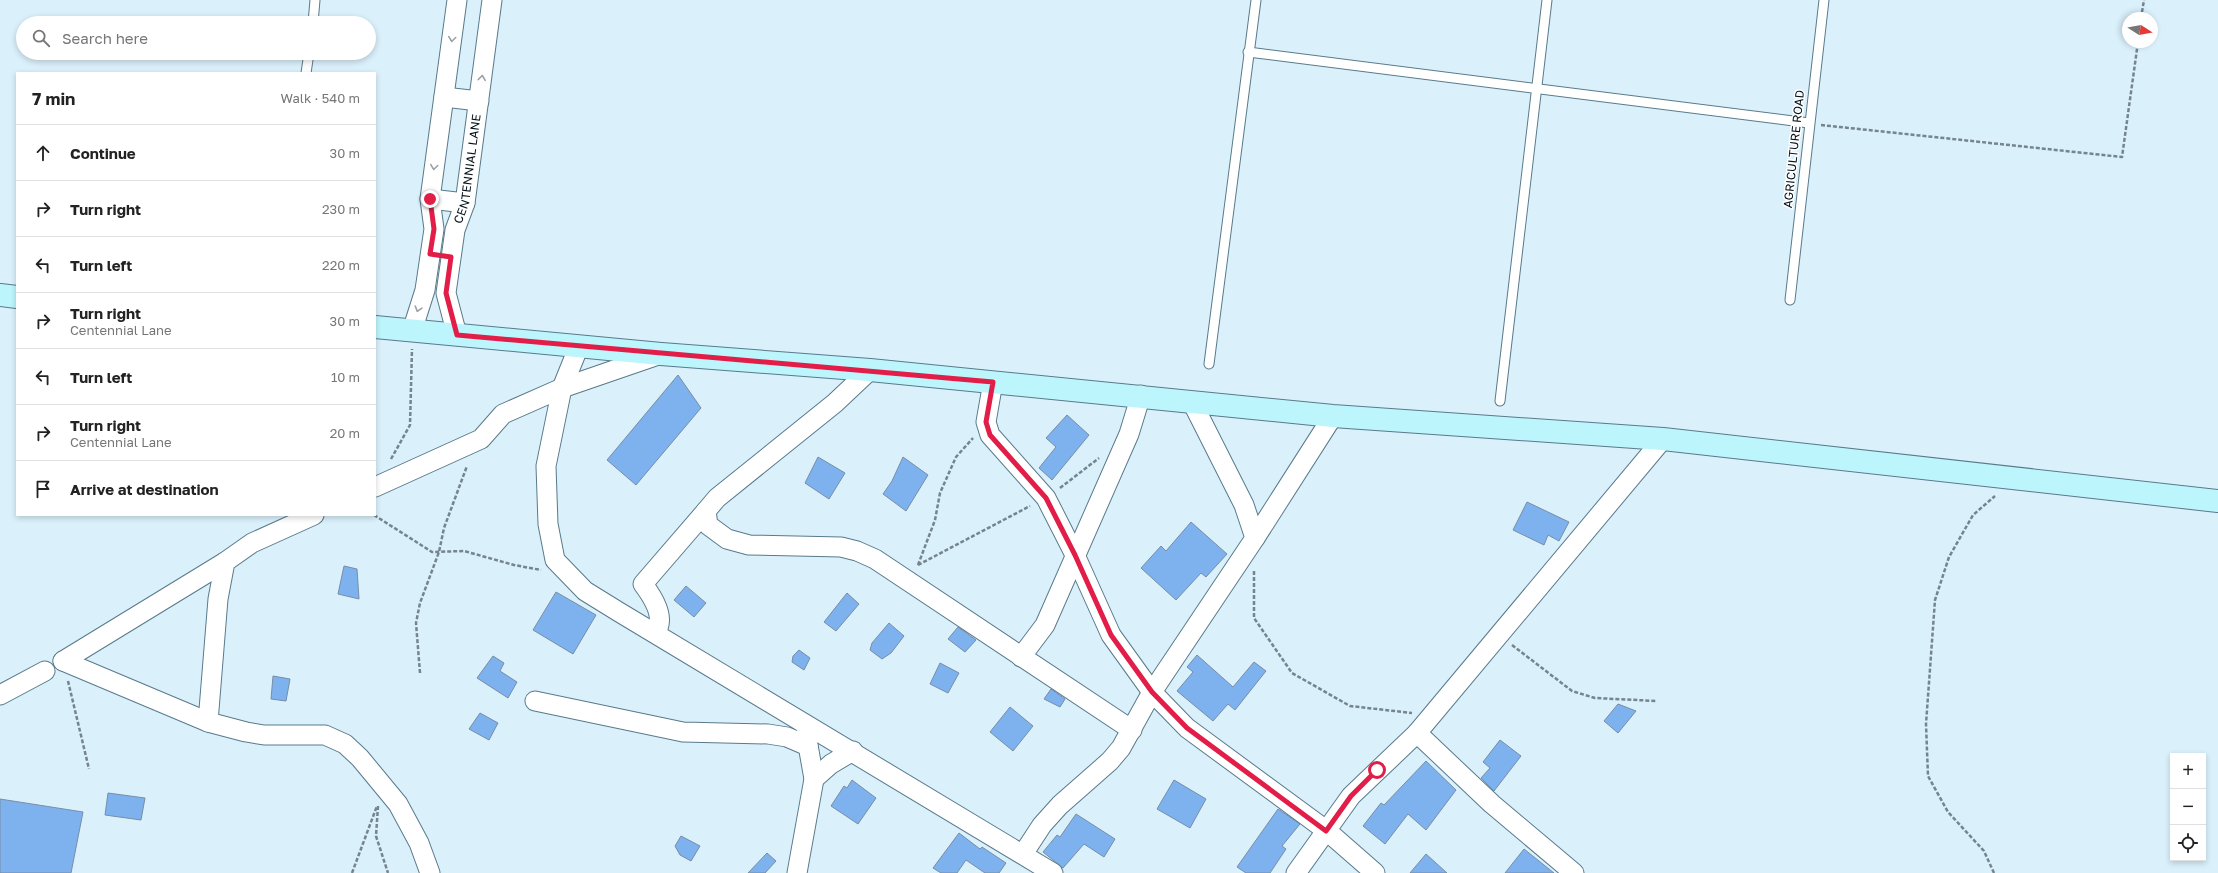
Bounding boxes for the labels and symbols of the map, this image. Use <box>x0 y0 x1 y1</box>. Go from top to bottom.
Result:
north arrow <box>2122 12 2158 48</box>
one-way arrow <box>448 36 457 42</box>
one-way arrow <box>477 74 486 81</box>
street label: AGRICULTURE ROAD <box>1780 89 1807 209</box>
street label: CENTENNIAL LANE <box>450 113 484 225</box>
one-way arrow <box>430 164 439 170</box>
route end <box>421 190 439 208</box>
one-way arrow <box>415 306 423 313</box>
route start <box>1368 761 1386 779</box>

